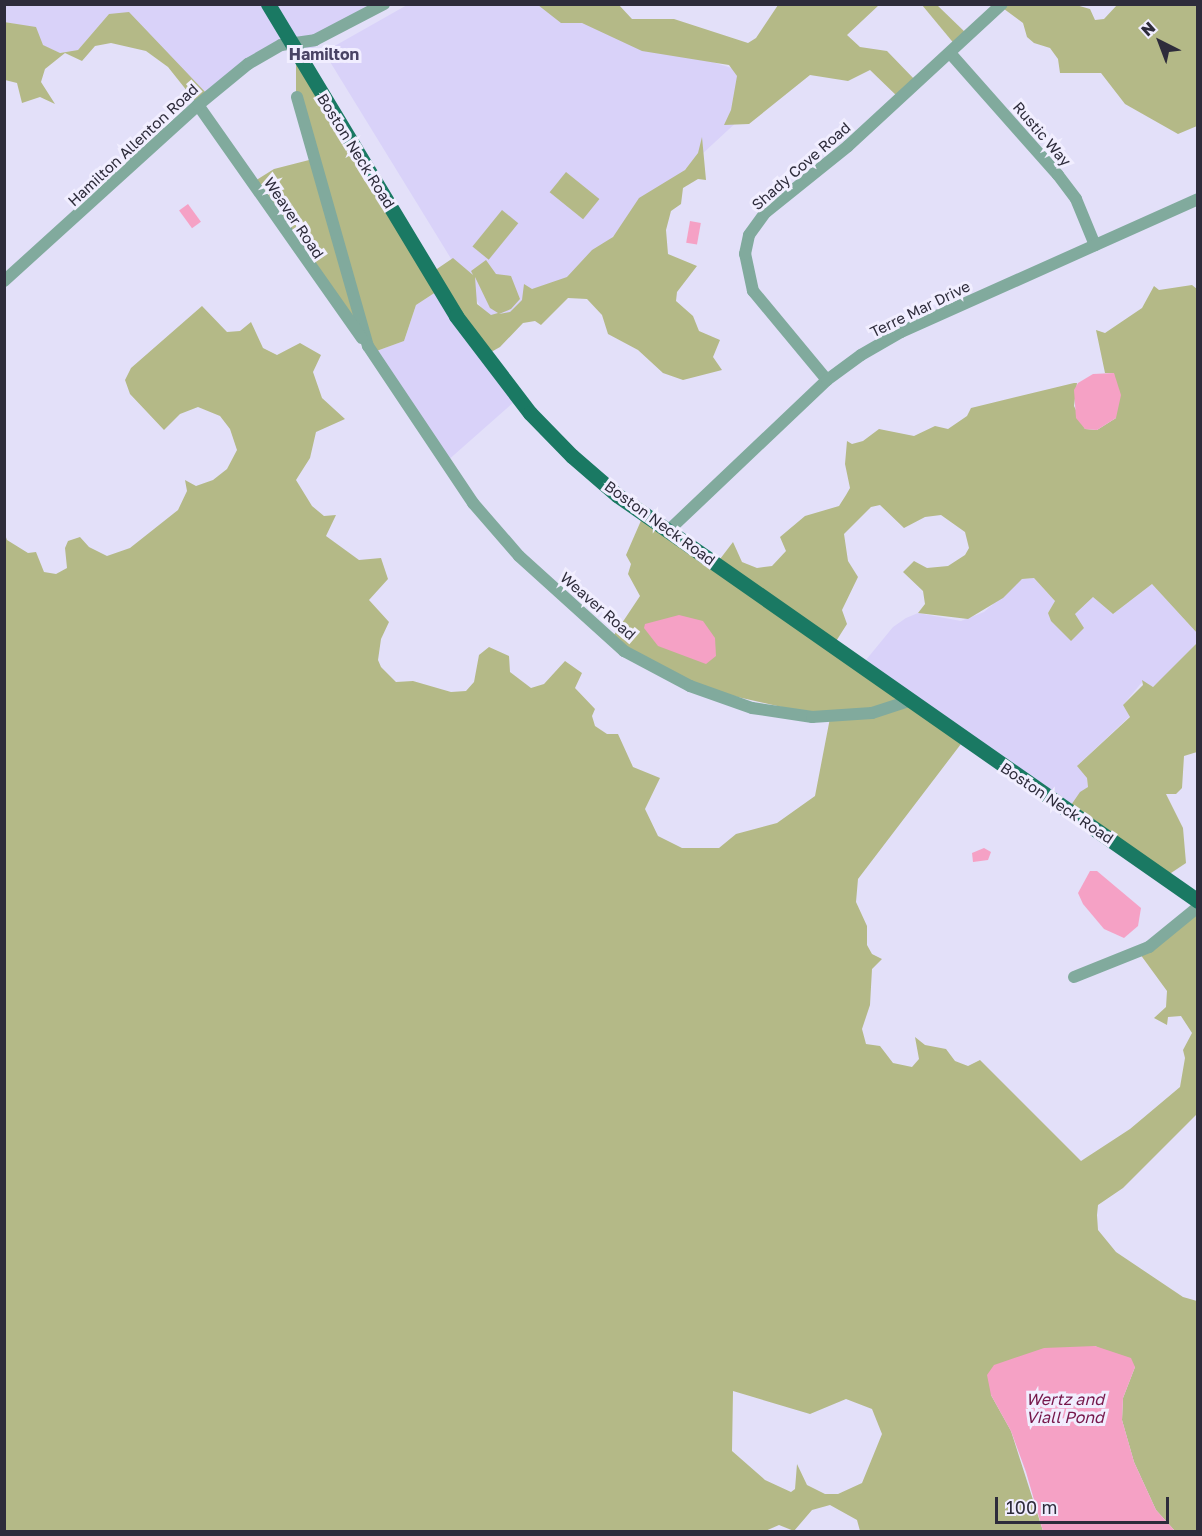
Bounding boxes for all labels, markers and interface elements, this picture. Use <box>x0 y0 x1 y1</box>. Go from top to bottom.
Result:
north arrow <box>1130 12 1190 72</box>
text: N <box>1137 17 1159 40</box>
district label: Hamilton <box>289 44 359 64</box>
street label: Hamilton Allenton Road <box>64 80 202 210</box>
street label: Boston Neck Road <box>313 90 399 212</box>
street label: Rustic Way <box>1009 98 1075 170</box>
street label: Shady Cove Road <box>748 118 854 214</box>
street label: Weaver Road <box>260 174 328 262</box>
street label: Terre Mar Drive <box>867 277 973 341</box>
street label: Boston Neck Road <box>601 477 719 569</box>
street label: Weaver Road <box>557 568 639 644</box>
street label: Boston Neck Road <box>997 759 1117 847</box>
water label: Wertz and Viall Pond <box>1026 1389 1104 1427</box>
scale bar <box>998 1485 1172 1523</box>
text: 100 m <box>1006 1496 1057 1518</box>

